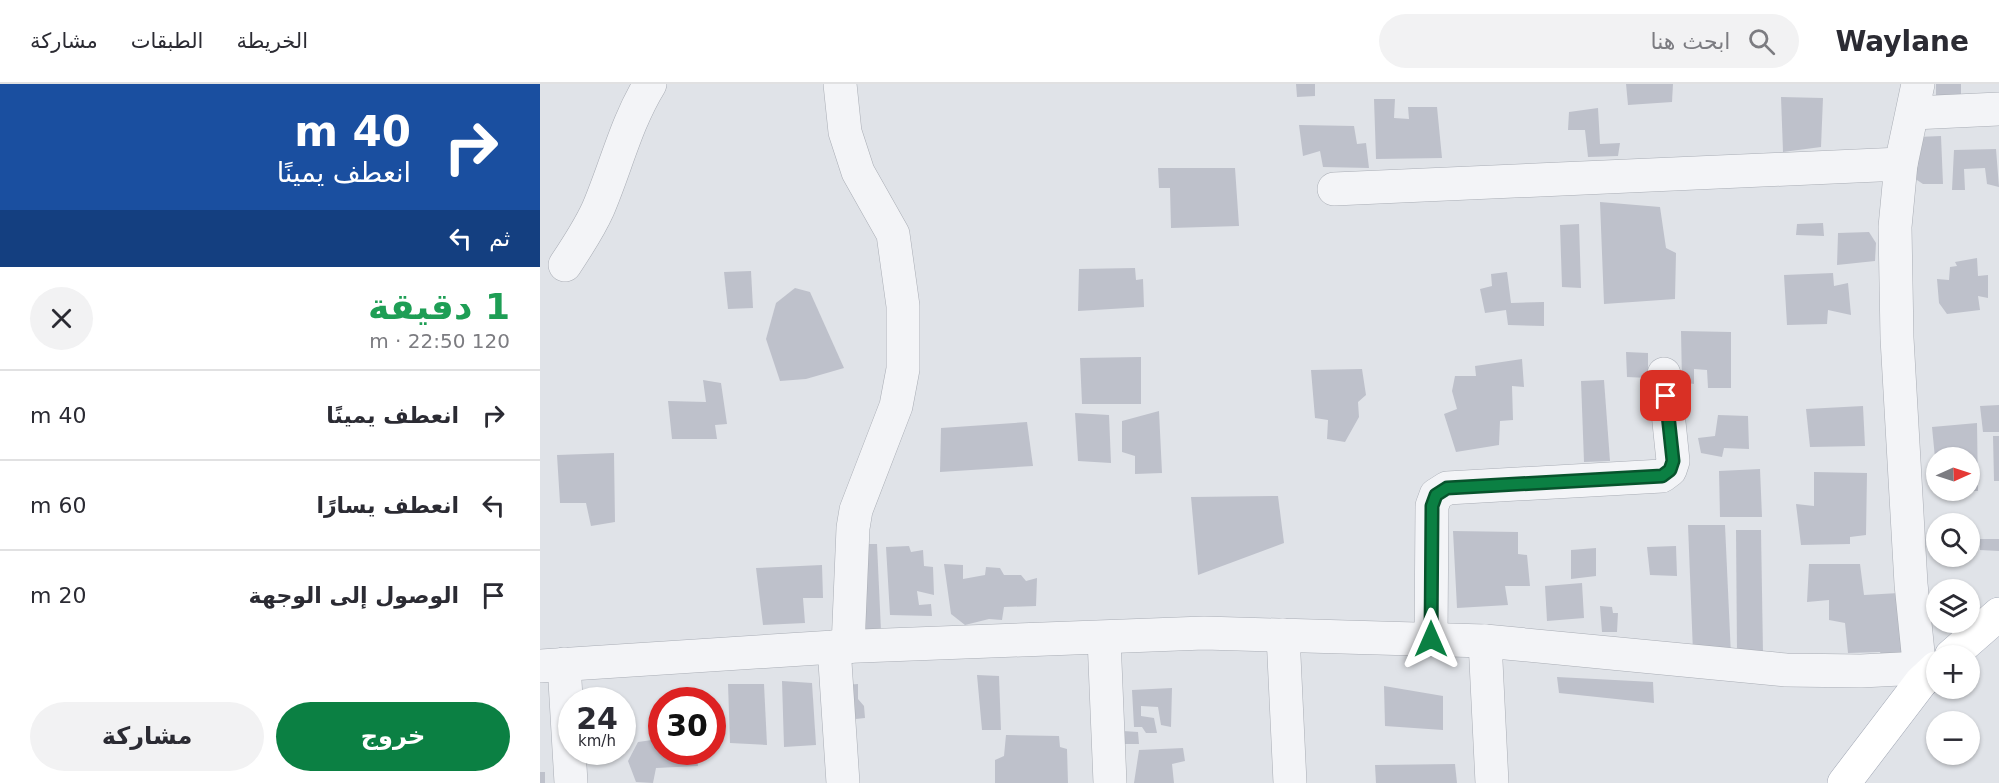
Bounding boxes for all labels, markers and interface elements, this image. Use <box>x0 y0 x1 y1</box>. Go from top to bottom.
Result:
search box <box>1379 14 1799 68</box>
icon: search <box>1745 25 1778 58</box>
text: Waylane <box>1835 25 1969 58</box>
text: مشاركة <box>30 29 98 53</box>
text: الطبقات <box>131 29 203 53</box>
text: الخريطة <box>236 29 308 53</box>
text: ابحث هنا <box>1650 29 1730 54</box>
text: 40 m <box>294 107 411 156</box>
icon: right <box>432 108 510 186</box>
text: انعطف يمينًا <box>277 157 411 188</box>
icon: left <box>444 222 477 255</box>
text: ثم <box>489 226 510 251</box>
text: 1 دقيقة <box>368 286 510 327</box>
button: close <box>30 287 93 350</box>
text: 120 m · 22:50 <box>369 329 510 353</box>
pin <box>1640 370 1691 421</box>
icon: arrive <box>1649 379 1682 412</box>
icon: right <box>477 399 510 432</box>
text: 40 m <box>30 403 86 428</box>
text: انعطف يمينًا <box>326 403 459 428</box>
north arrow <box>1926 447 1980 501</box>
map controls <box>1926 447 1980 765</box>
icon: left <box>477 489 510 522</box>
text: 60 m <box>30 493 86 518</box>
text: انعطف يسارًا <box>316 493 459 518</box>
button: search <box>1926 513 1980 567</box>
icon: arrive <box>477 579 510 612</box>
button: layers <box>1926 579 1980 633</box>
text: 20 m <box>30 583 86 608</box>
text: الوصول إلى الوجهة <box>249 583 459 608</box>
position arrow <box>1399 607 1463 671</box>
button: + <box>1926 645 1980 699</box>
speed limit sign: 30 <box>648 687 726 765</box>
text: 24 <box>576 701 618 736</box>
button: مشاركة <box>30 702 264 771</box>
button: خروج <box>276 702 510 771</box>
button: − <box>1926 711 1980 765</box>
text: km/h <box>578 732 616 750</box>

